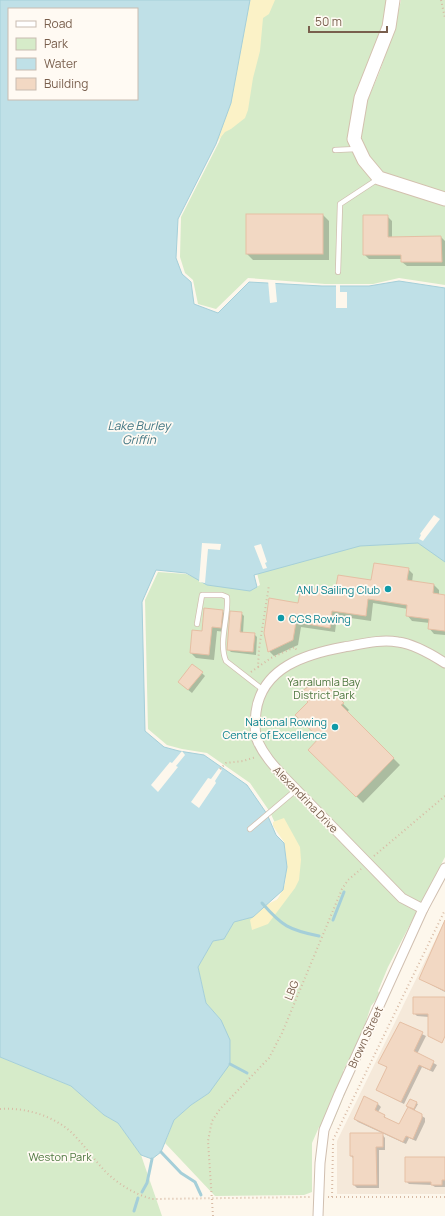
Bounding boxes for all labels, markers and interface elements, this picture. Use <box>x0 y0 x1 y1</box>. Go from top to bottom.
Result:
legend <box>8 8 138 100</box>
scale bar <box>309 8 387 34</box>
text: 50 m <box>315 13 342 30</box>
text: Road <box>44 15 72 32</box>
text: Park <box>44 35 69 52</box>
text: Water <box>44 55 78 72</box>
text: Building <box>44 75 88 92</box>
water label: Lake Burley Griffin <box>108 417 172 448</box>
place label: ANU Sailing Club <box>296 582 380 597</box>
marker: ANU Sailing Club <box>383 584 393 594</box>
place label: CGS Rowing <box>289 611 351 626</box>
marker: CGS Rowing <box>276 613 286 623</box>
park label: Yarralumla Bay District Park <box>288 674 361 702</box>
place label: National Rowing Centre of Excellence <box>222 714 328 742</box>
marker: National Rowing Centre of Excellence <box>330 722 340 732</box>
street label: Alexandrina Drive <box>270 762 342 836</box>
street label: LBG <box>280 978 302 1002</box>
street label: Brown Street <box>344 1004 386 1070</box>
park label: Weston Park <box>28 1149 92 1164</box>

